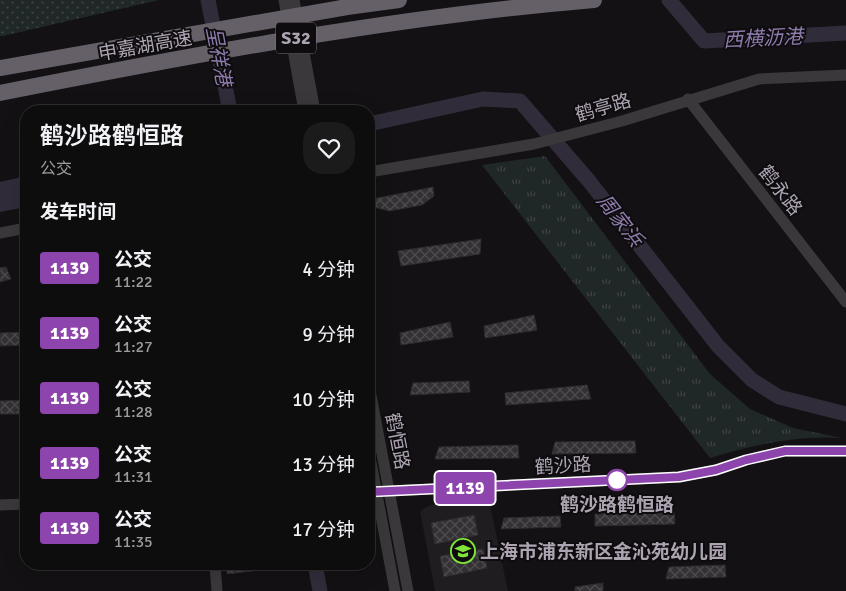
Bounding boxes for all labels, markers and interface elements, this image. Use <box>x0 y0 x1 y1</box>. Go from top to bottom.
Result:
road number: S32 <box>276 22 316 54</box>
water label: 呈祥港 <box>201 24 237 91</box>
water label: 西横沥港 <box>722 24 807 53</box>
street label: 申嘉湖高速 <box>96 26 194 66</box>
street label: 鹤亭路 <box>573 89 634 127</box>
text: 鹤沙路鹤恒路 <box>40 121 184 151</box>
button: heart <box>303 122 355 174</box>
text: 公交 <box>40 159 72 179</box>
street label: 鹤永路 <box>753 161 807 220</box>
water label: 周家浜 <box>591 189 649 253</box>
text: 发车时间 <box>40 200 116 224</box>
text: 公交 <box>114 248 152 272</box>
text: 1139 <box>50 257 89 279</box>
text: 4 分钟 <box>303 258 355 282</box>
text: 11:22 <box>114 272 153 292</box>
text: 公交 <box>114 313 152 337</box>
text: 1139 <box>50 322 89 344</box>
text: 9 分钟 <box>303 323 355 347</box>
text: 11:27 <box>114 337 153 357</box>
text: 公交 <box>114 378 152 402</box>
text: 1139 <box>50 387 89 409</box>
text: 10 分钟 <box>292 388 355 412</box>
text: 11:28 <box>114 402 153 422</box>
street label: 鹤恒路 <box>380 411 414 471</box>
text: 公交 <box>114 443 152 467</box>
text: 1139 <box>50 452 89 474</box>
text: 13 分钟 <box>292 453 355 477</box>
street label: 鹤沙路 <box>534 453 592 479</box>
text: 11:31 <box>114 467 153 487</box>
marker: 鹤沙路鹤恒路 <box>606 469 628 491</box>
line badge: 1139 <box>430 472 500 504</box>
text: 1139 <box>446 477 484 499</box>
place label: 鹤沙路鹤恒路 <box>560 493 674 517</box>
text: 公交 <box>114 508 152 532</box>
text: 1139 <box>50 517 89 539</box>
text: 17 分钟 <box>292 518 355 542</box>
text: 11:35 <box>114 532 153 552</box>
school or university icon: 上海市浦东新区金沁苑幼儿园 <box>450 538 476 564</box>
place label: 上海市浦东新区金沁苑幼儿园 <box>480 540 727 564</box>

